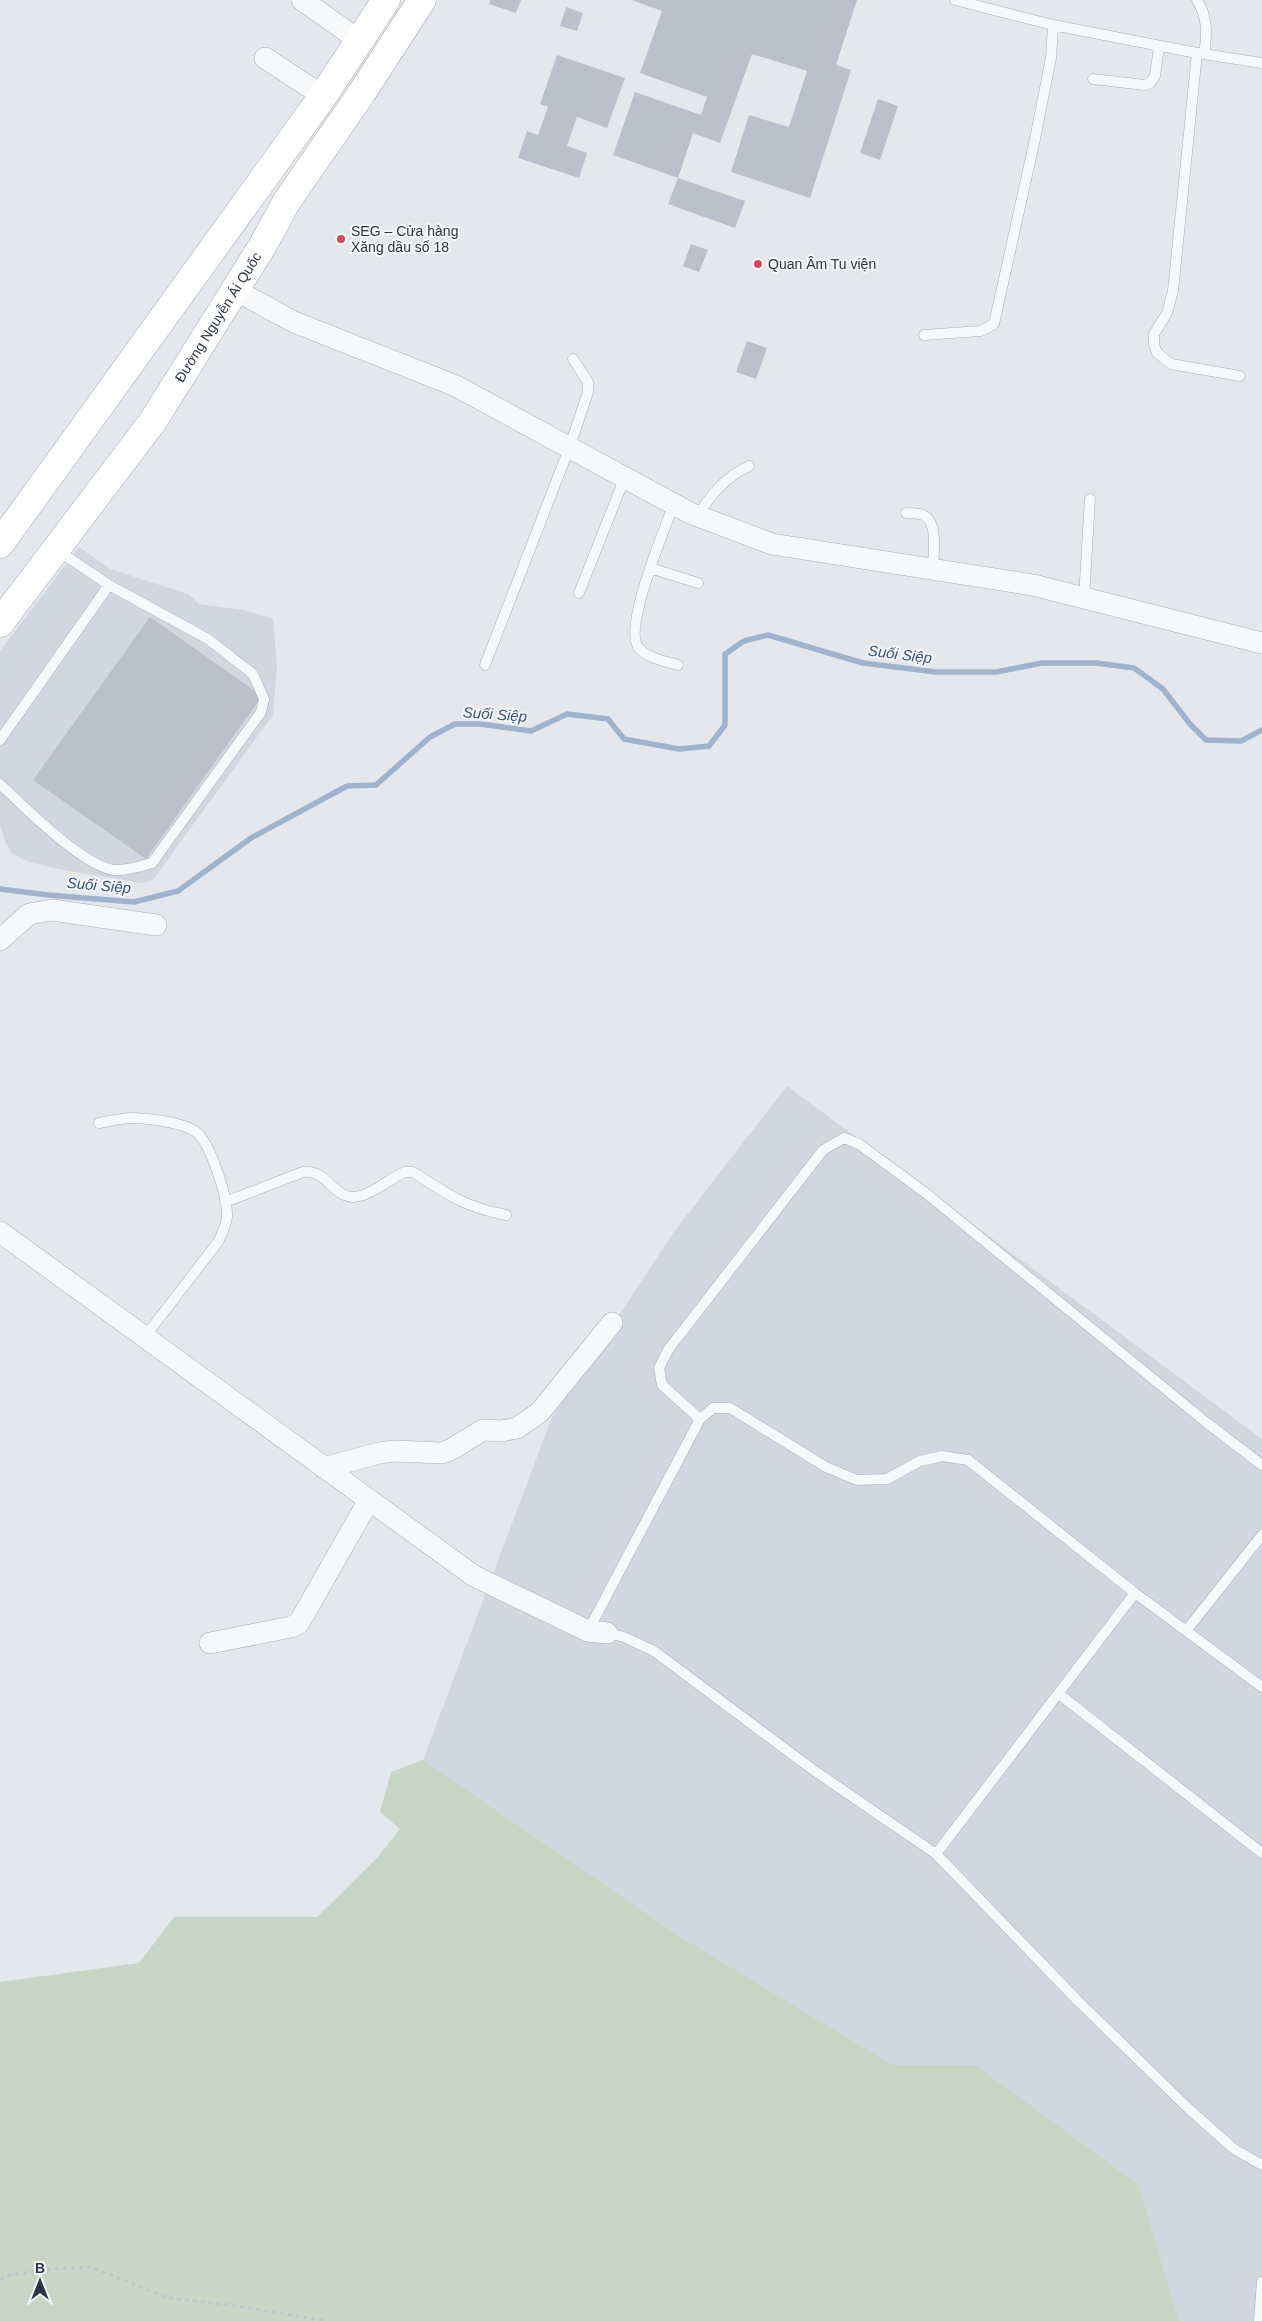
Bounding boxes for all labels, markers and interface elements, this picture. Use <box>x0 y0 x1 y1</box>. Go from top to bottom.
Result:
place label: SEG – Cửa hàng Xăng dầu số 18 <box>351 223 458 255</box>
marker: SEG – Cửa hàng Xăng dầu số 18 <box>335 233 347 245</box>
street label: Đường Nguyễn Ái Quốc <box>171 249 265 385</box>
place label: Quan Âm Tu viện <box>768 256 876 272</box>
marker: Quan Âm Tu viện <box>752 258 764 270</box>
water label: Suối Siệp <box>867 642 933 666</box>
water label: Suối Siệp <box>462 703 528 725</box>
water label: Suối Siệp <box>66 874 132 896</box>
north arrow <box>15 2256 65 2306</box>
text: B <box>35 2260 45 2276</box>

